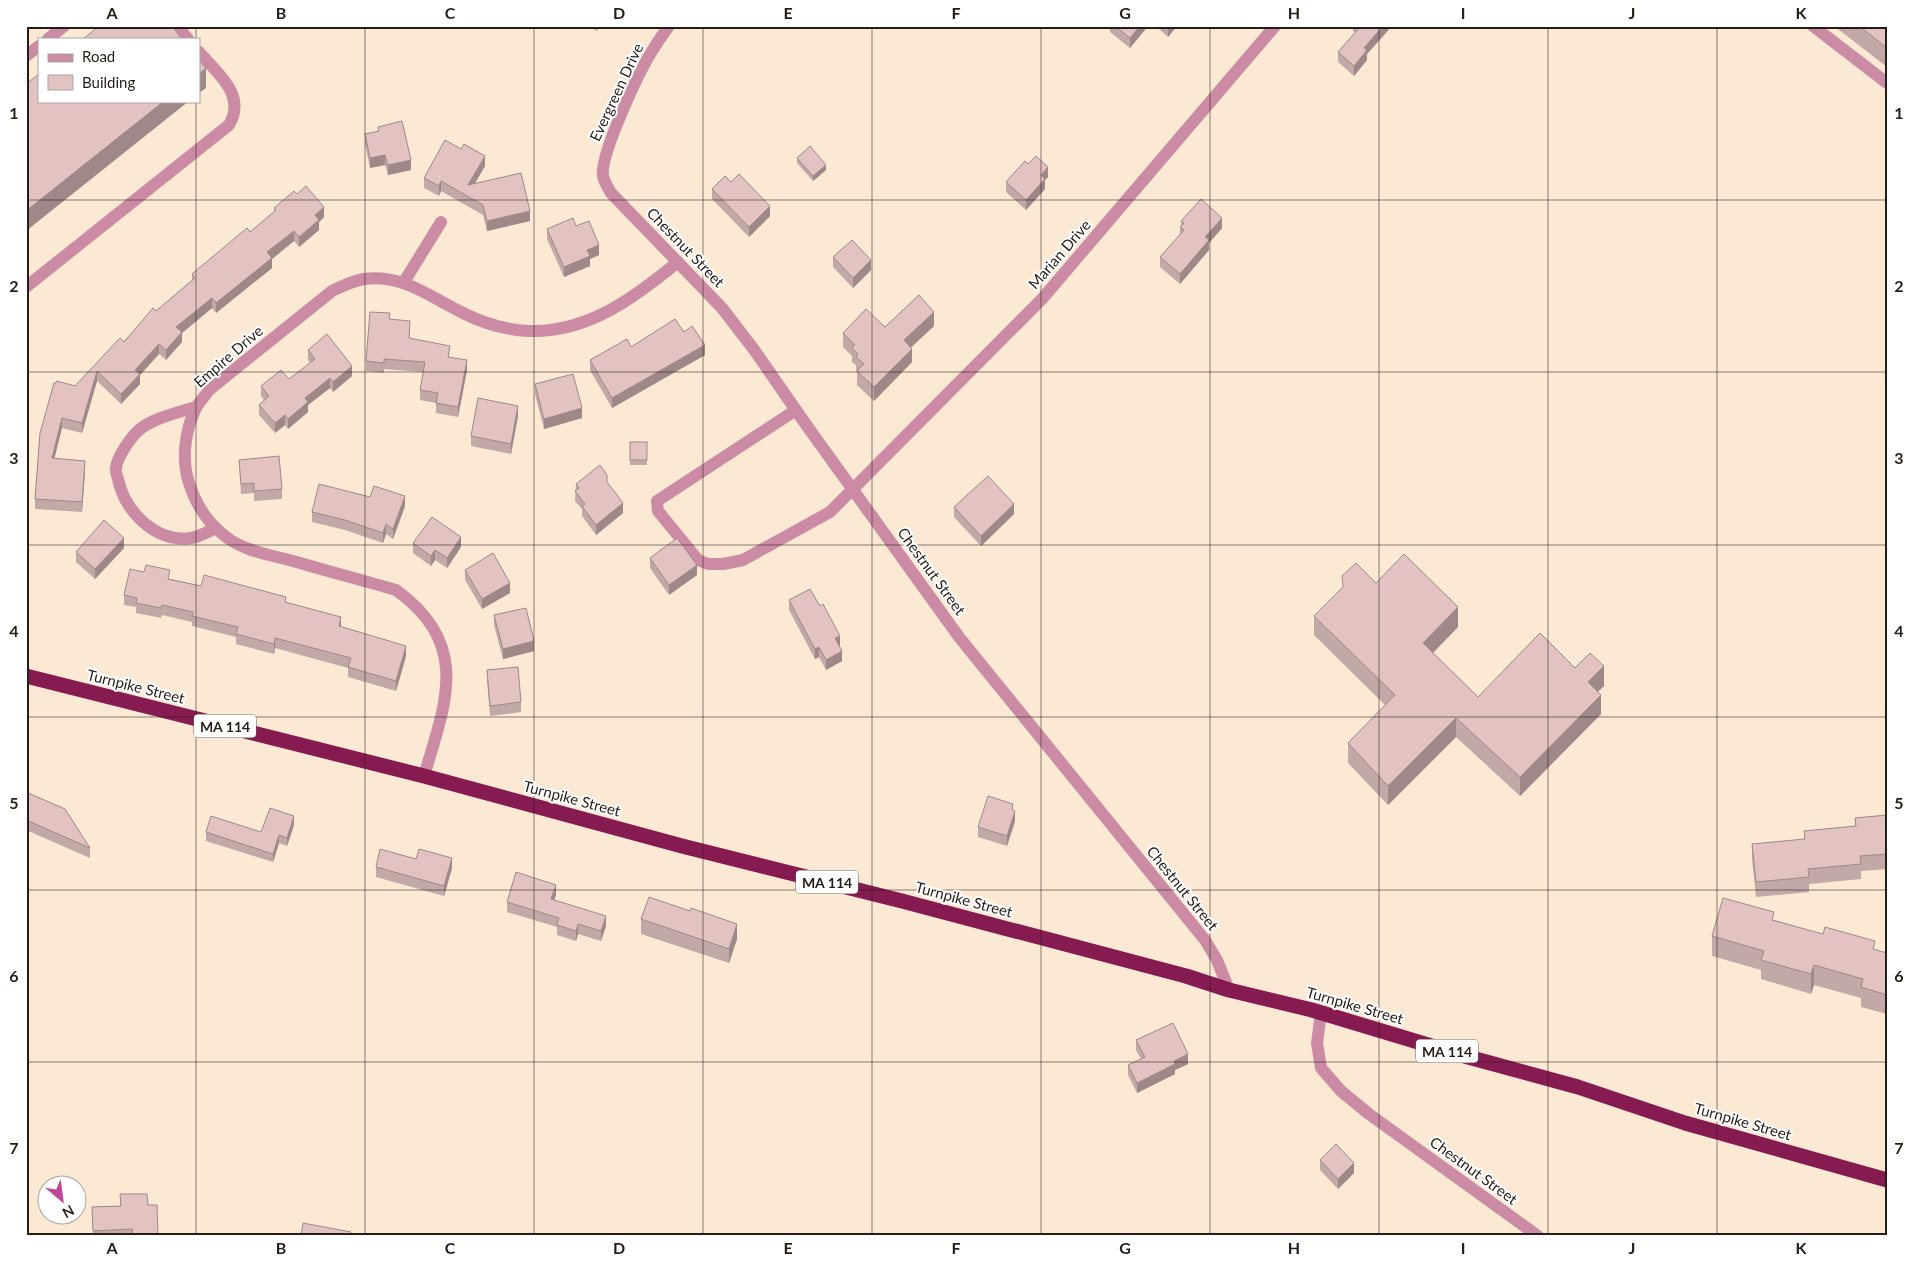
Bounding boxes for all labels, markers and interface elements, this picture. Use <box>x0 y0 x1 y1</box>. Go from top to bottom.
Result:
text: A <box>105 3 118 22</box>
text: B <box>276 3 286 22</box>
text: C <box>445 3 456 22</box>
text: D <box>613 3 625 22</box>
text: E <box>783 3 793 22</box>
text: F <box>951 3 961 22</box>
text: G <box>1119 3 1131 22</box>
text: H <box>1288 3 1300 22</box>
text: I <box>1461 3 1465 22</box>
text: J <box>1629 3 1635 22</box>
text: K <box>1796 3 1808 22</box>
legend <box>38 38 200 102</box>
street label: Evergreen Drive <box>585 40 647 144</box>
text: Road <box>82 47 115 65</box>
text: Building <box>82 73 135 91</box>
text: 1 <box>9 103 19 122</box>
text: 1 <box>1894 103 1904 122</box>
street label: Chestnut Street <box>644 203 729 291</box>
street label: Marian Drive <box>1024 216 1094 292</box>
text: 2 <box>9 276 19 295</box>
text: 2 <box>1894 276 1904 295</box>
street label: Empire Drive <box>190 321 266 391</box>
text: 3 <box>9 448 19 467</box>
text: 3 <box>1894 448 1904 467</box>
street label: Chestnut Street <box>894 524 970 619</box>
text: 4 <box>9 621 19 640</box>
text: 4 <box>1894 621 1904 640</box>
street label: Turnpike Street <box>85 665 187 707</box>
road number: MA 114 <box>194 714 256 738</box>
street label: Turnpike Street <box>521 776 623 820</box>
text: 5 <box>9 793 19 812</box>
text: 5 <box>1894 793 1904 812</box>
street label: Chestnut Street <box>1143 842 1223 934</box>
road number: MA 114 <box>796 870 858 894</box>
street label: Turnpike Street <box>913 877 1015 921</box>
text: 6 <box>9 966 19 985</box>
text: 6 <box>1894 966 1904 985</box>
street label: Turnpike Street <box>1304 983 1406 1028</box>
road number: MA 114 <box>1416 1040 1478 1062</box>
street label: Turnpike Street <box>1692 1099 1794 1144</box>
street label: Chestnut Street <box>1427 1132 1522 1208</box>
text: 7 <box>9 1138 19 1157</box>
text: 7 <box>1894 1138 1904 1157</box>
north arrow <box>38 1174 88 1224</box>
text: N <box>60 1202 77 1222</box>
text: A <box>105 1238 118 1257</box>
text: B <box>276 1238 286 1257</box>
text: C <box>445 1238 456 1257</box>
text: D <box>613 1238 625 1257</box>
text: E <box>783 1238 793 1257</box>
text: F <box>951 1238 961 1257</box>
text: G <box>1119 1238 1131 1257</box>
text: H <box>1288 1238 1300 1257</box>
text: I <box>1461 1238 1465 1257</box>
text: J <box>1629 1238 1635 1257</box>
text: K <box>1796 1238 1808 1257</box>

